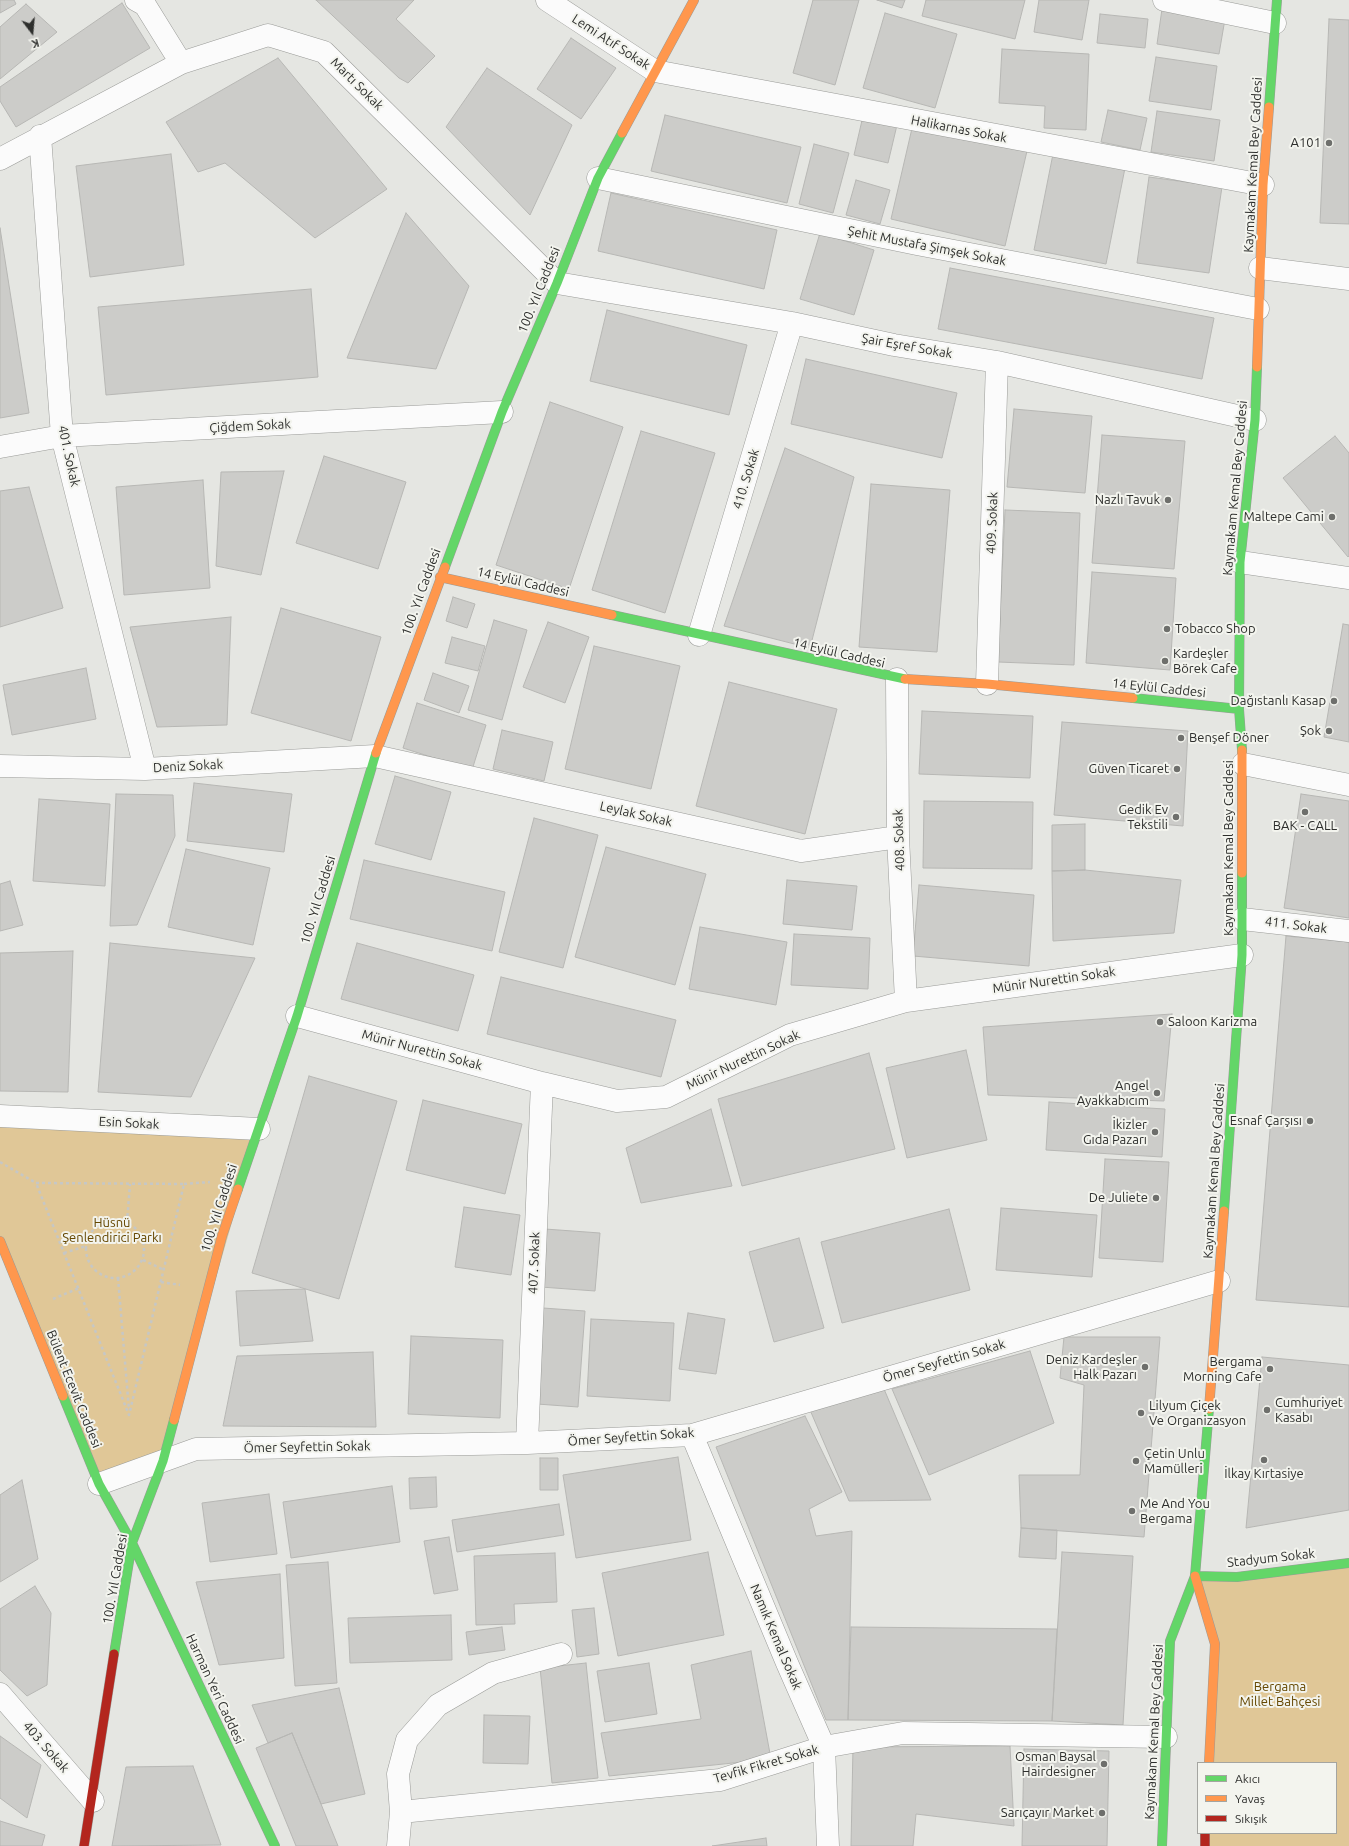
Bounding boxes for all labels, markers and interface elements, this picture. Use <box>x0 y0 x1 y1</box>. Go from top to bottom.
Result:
street label: Lemi Atıf Sokak <box>569 11 653 73</box>
north arrow <box>12 12 52 52</box>
text: K <box>30 37 40 50</box>
street label: Martı Sokak <box>327 54 387 114</box>
street label: Kaymakam Kemal Bey Caddesi <box>1241 77 1265 253</box>
street label: Halikarnas Sokak <box>910 112 1008 146</box>
place label: A101 <box>1291 135 1321 151</box>
marker: A101 <box>1324 138 1334 148</box>
street label: Şehit Mustafa Şimşek Sokak <box>846 223 1008 269</box>
street label: 100. Yıl Caddesi <box>515 245 563 335</box>
street label: Şair Eşref Sokak <box>860 330 954 362</box>
street label: Kaymakam Kemal Bey Caddesi <box>1220 400 1250 576</box>
street label: Çiğdem Sokak <box>209 416 291 436</box>
street label: 401. Sokak <box>55 424 83 488</box>
street label: 410. Sokak <box>729 447 763 511</box>
street label: 409. Sokak <box>983 492 1001 554</box>
place label: Nazlı Tavuk <box>1095 492 1160 508</box>
marker: Nazlı Tavuk <box>1163 495 1173 505</box>
place label: Maltepe Cami <box>1244 509 1324 525</box>
marker: Maltepe Cami <box>1327 512 1337 522</box>
street label: 100. Yıl Caddesi <box>398 546 444 638</box>
street label: 14 Eylül Caddesi <box>475 564 571 600</box>
place label: Tobacco Shop <box>1175 621 1256 637</box>
marker: Tobacco Shop <box>1162 624 1172 634</box>
street label: 14 Eylül Caddesi <box>791 635 887 671</box>
place label: Kardeşler Börek Cafe <box>1173 646 1237 677</box>
marker: Kardeşler Börek Cafe <box>1160 656 1170 666</box>
street label: 14 Eylül Caddesi <box>1111 675 1207 701</box>
place label: Dağıstanlı Kasap <box>1231 693 1326 709</box>
marker: Dağıstanlı Kasap <box>1329 696 1339 706</box>
place label: Şok <box>1300 723 1321 739</box>
marker: Şok <box>1324 726 1334 736</box>
place label: Benşef Döner <box>1189 730 1269 746</box>
marker: Benşef Döner <box>1176 733 1186 743</box>
street label: Deniz Sokak <box>153 756 223 776</box>
street label: Kaymakam Kemal Bey Caddesi <box>1221 760 1237 936</box>
place label: Güven Ticaret <box>1089 761 1169 777</box>
marker: Güven Ticaret <box>1172 764 1182 774</box>
street label: Leylak Sokak <box>598 798 674 830</box>
place label: Gedik Ev Tekstili <box>1118 802 1168 833</box>
marker: BAK - CALL <box>1300 807 1310 817</box>
street label: 408. Sokak <box>890 809 908 871</box>
marker: Gedik Ev Tekstili <box>1171 812 1181 822</box>
place label: BAK - CALL <box>1273 818 1337 834</box>
street label: 100. Yıl Caddesi <box>297 854 339 946</box>
street label: 411. Sokak <box>1264 913 1328 937</box>
street label: Münir Nurettin Sokak <box>992 964 1116 996</box>
place label: Saloon Karizma <box>1168 1014 1257 1030</box>
marker: Saloon Karizma <box>1155 1017 1165 1027</box>
street label: Münir Nurettin Sokak <box>360 1026 484 1074</box>
street label: Münir Nurettin Sokak <box>684 1027 802 1093</box>
place label: Angel Ayakkabıcım <box>1077 1078 1149 1109</box>
street label: Kaymakam Kemal Bey Caddesi <box>1200 1083 1228 1259</box>
marker: Angel Ayakkabıcım <box>1152 1088 1162 1098</box>
place label: Esnaf Çarşısı <box>1230 1113 1302 1129</box>
street label: Esin Sokak <box>98 1114 160 1132</box>
marker: Esnaf Çarşısı <box>1305 1116 1315 1126</box>
place label: İkizler Gıda Pazarı <box>1083 1117 1147 1148</box>
marker: İkizler Gıda Pazarı <box>1150 1127 1160 1137</box>
street label: 100. Yıl Caddesi <box>197 1162 241 1254</box>
place label: De Juliete <box>1089 1190 1148 1206</box>
marker: De Juliete <box>1151 1193 1161 1203</box>
park label: Hüsnü Şenlendirici Parkı <box>62 1215 162 1246</box>
street label: 407. Sokak <box>525 1232 543 1294</box>
street label: Bülent Ecevit Caddesi <box>43 1328 105 1450</box>
street label: Ömer Seyfettin Sokak <box>881 1336 1007 1386</box>
place label: Deniz Kardeşler Halk Pazarı <box>1046 1352 1137 1383</box>
place label: Bergama Morning Cafe <box>1183 1354 1262 1385</box>
marker: Deniz Kardeşler Halk Pazarı <box>1140 1362 1150 1372</box>
marker: Bergama Morning Cafe <box>1265 1364 1275 1374</box>
place label: Cumhuriyet Kasabı <box>1275 1395 1343 1426</box>
place label: Lilyum Çiçek Ve Organizasyon <box>1149 1398 1246 1429</box>
marker: Cumhuriyet Kasabı <box>1262 1405 1272 1415</box>
marker: Lilyum Çiçek Ve Organizasyon <box>1136 1408 1146 1418</box>
street label: Ömer Seyfettin Sokak <box>567 1425 695 1449</box>
street label: Ömer Seyfettin Sokak <box>243 1438 371 1456</box>
place label: Çetin Unlu Mamülleri <box>1144 1446 1205 1477</box>
marker: İlkay Kırtasiye <box>1259 1455 1269 1465</box>
marker: Çetin Unlu Mamülleri <box>1131 1456 1141 1466</box>
place label: İlkay Kırtasiye <box>1224 1466 1304 1482</box>
place label: Me And You Bergama <box>1140 1496 1210 1527</box>
marker: Me And You Bergama <box>1127 1506 1137 1516</box>
street label: 100. Yıl Caddesi <box>99 1533 131 1625</box>
street label: Stadyum Sokak <box>1226 1546 1316 1570</box>
street label: Namık Kemal Sokak <box>747 1582 805 1692</box>
street label: Harman Yeri Caddesi <box>183 1631 247 1747</box>
street label: Kaymakam Kemal Bey Caddesi <box>1142 1644 1166 1820</box>
park label: Bergama Millet Bahçesi <box>1240 1679 1320 1710</box>
street label: 403. Sokak <box>20 1718 72 1776</box>
street label: Tevfik Fikret Sokak <box>712 1742 820 1786</box>
place label: Osman Baysal Hairdesigner <box>1015 1749 1096 1780</box>
marker: Osman Baysal Hairdesigner <box>1099 1759 1109 1769</box>
legend <box>1197 1762 1337 1834</box>
text: Akıcı <box>1235 1772 1260 1785</box>
text: Yavaş <box>1235 1792 1265 1805</box>
place label: Sarıçayır Market <box>1001 1805 1094 1821</box>
marker: Sarıçayır Market <box>1097 1808 1107 1818</box>
text: Sıkışık <box>1235 1812 1267 1825</box>

